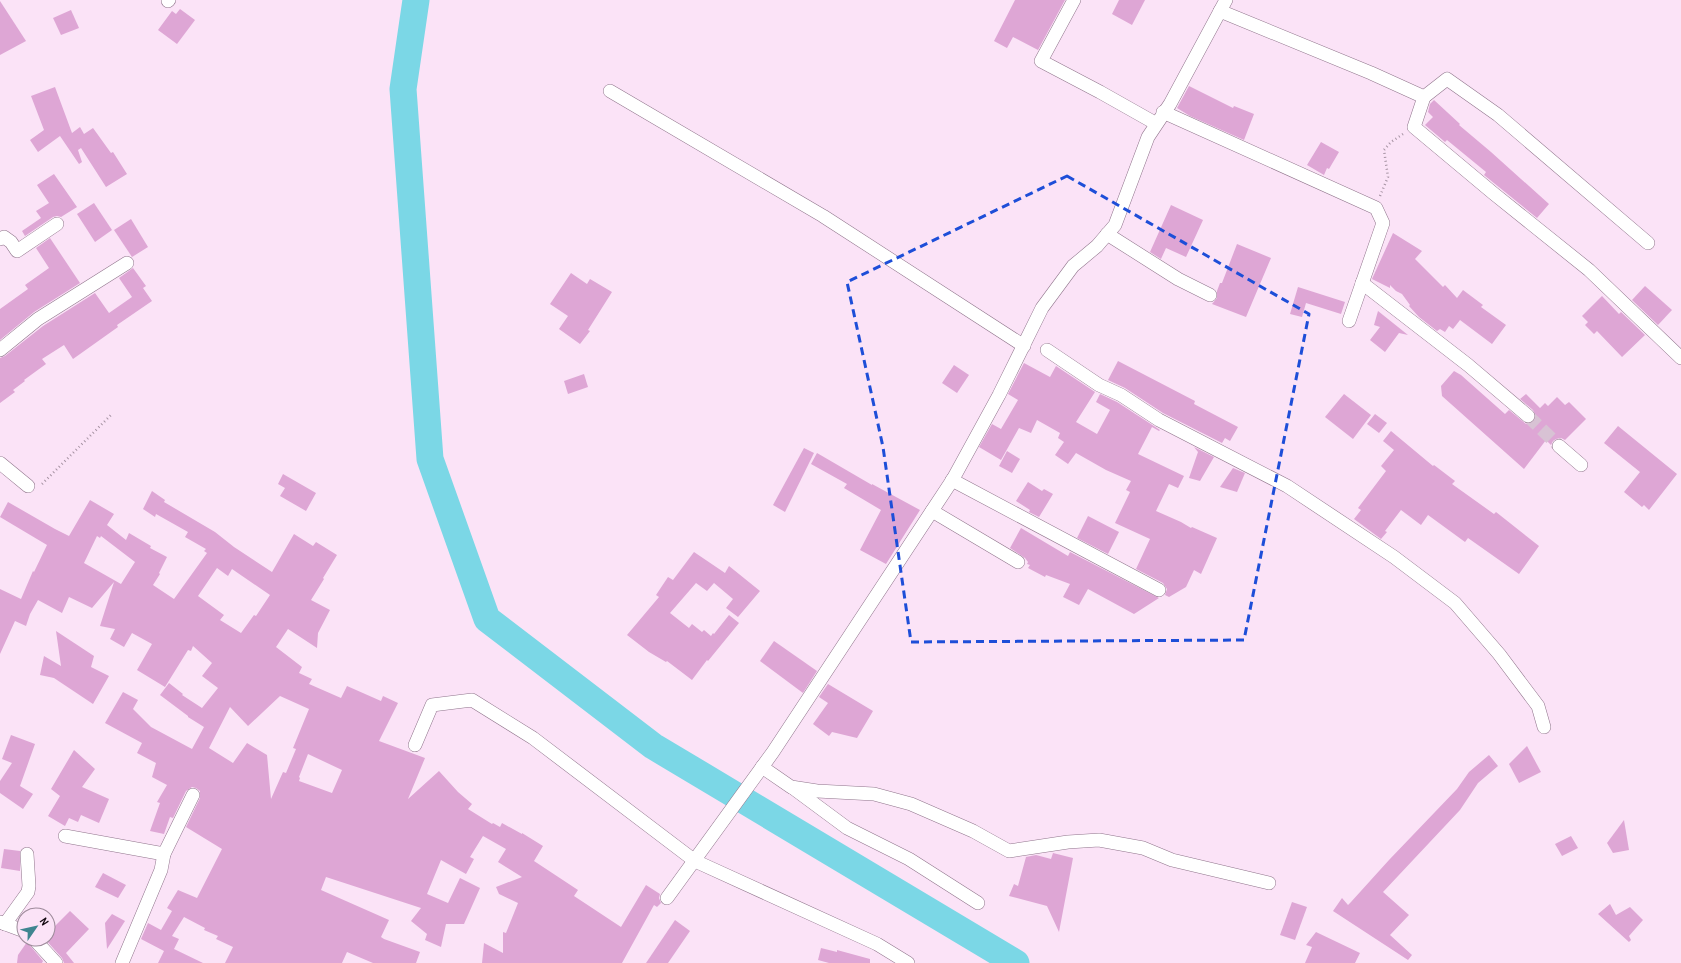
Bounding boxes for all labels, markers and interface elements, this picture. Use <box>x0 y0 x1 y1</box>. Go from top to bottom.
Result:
north arrow <box>16 907 56 947</box>
text: N <box>37 915 52 928</box>

